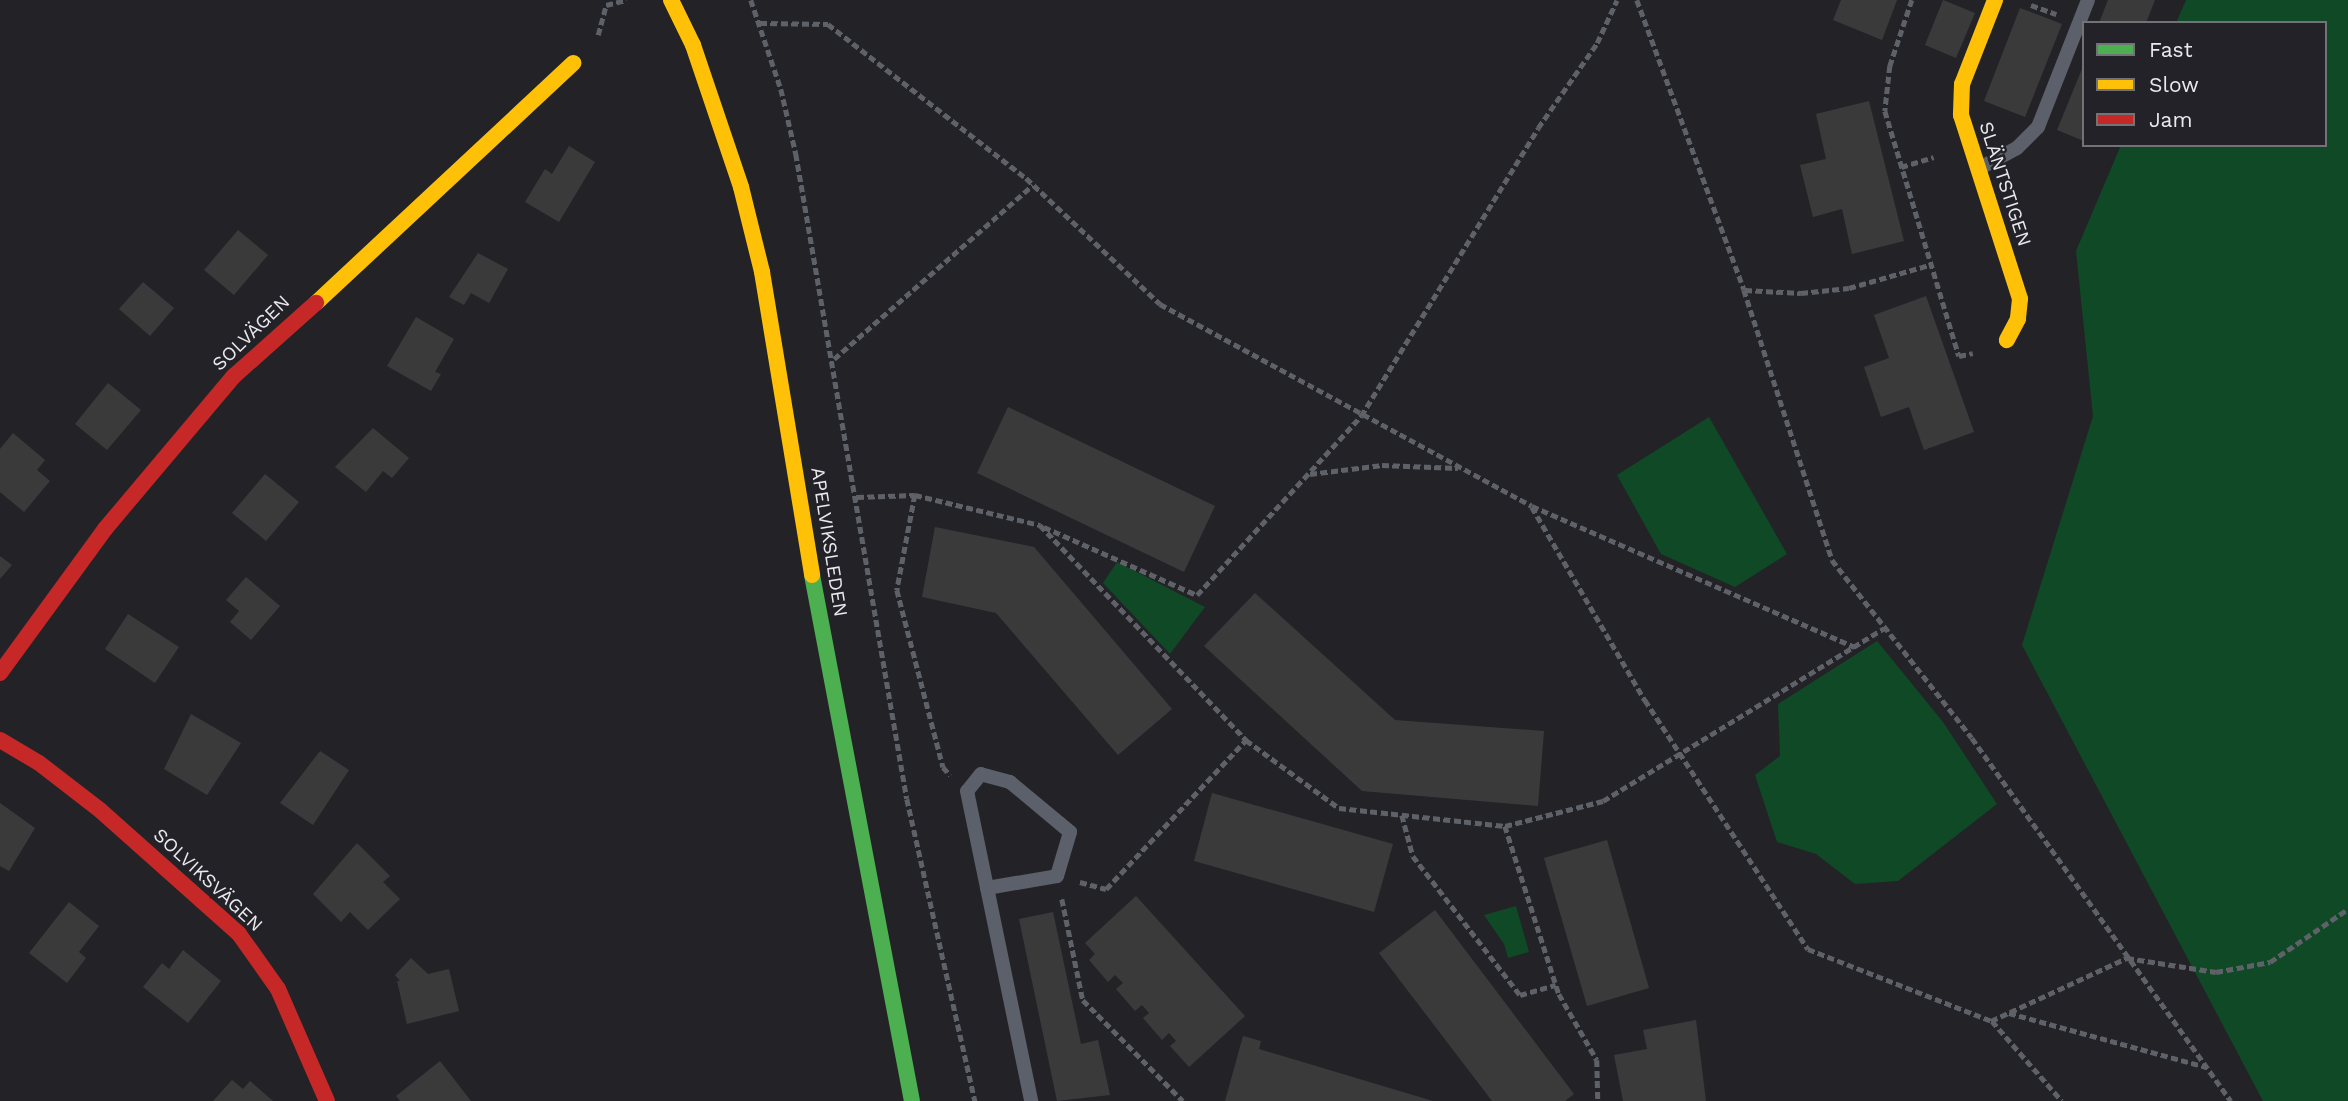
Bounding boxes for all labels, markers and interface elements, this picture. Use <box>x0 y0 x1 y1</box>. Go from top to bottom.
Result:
legend <box>2082 21 2327 147</box>
text: Fast <box>2149 37 2193 62</box>
text: Slow <box>2149 72 2199 97</box>
text: Jam <box>2149 107 2192 132</box>
street label: SLÄNTSTIGEN <box>1974 119 2036 249</box>
street label: SOLVÄGEN <box>208 290 294 376</box>
street label: APELVIKSLEDEN <box>806 466 852 618</box>
street label: SOLVIKSVÄGEN <box>149 824 267 936</box>

